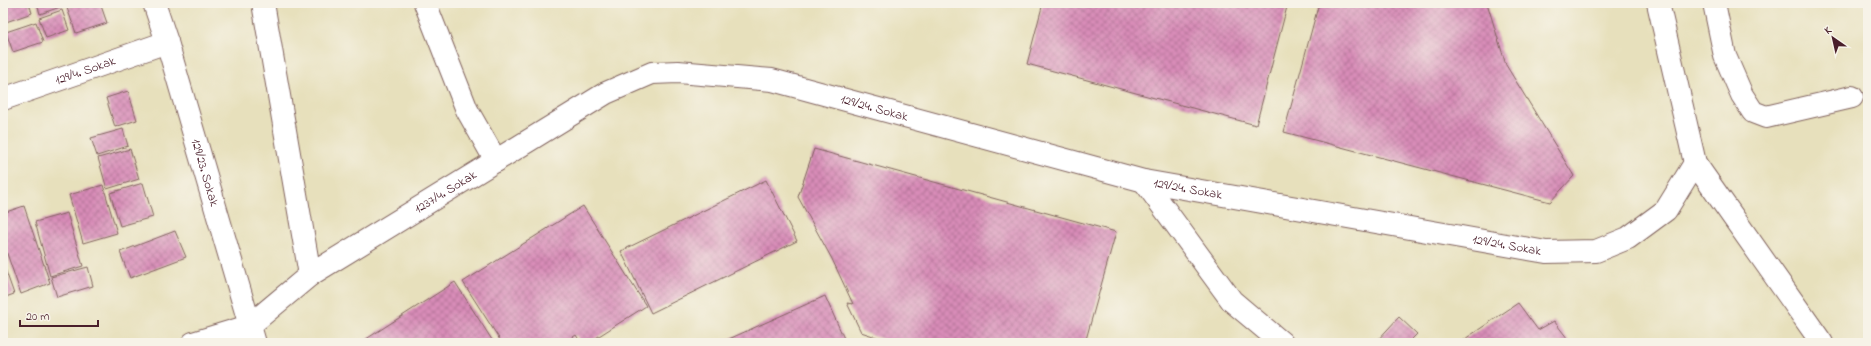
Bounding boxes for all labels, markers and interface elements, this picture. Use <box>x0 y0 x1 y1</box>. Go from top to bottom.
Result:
north arrow <box>1813 18 1853 58</box>
text: K <box>1821 22 1835 39</box>
street label: 129/4. Sokak <box>52 51 118 90</box>
street label: 129/24. Sokak <box>838 89 911 126</box>
street label: 129/23. Sokak <box>186 136 224 209</box>
street label: 1237/4. Sokak <box>411 165 480 218</box>
street label: 129/24. Sokak <box>1152 173 1224 204</box>
street label: 129/24. Sokak <box>1471 230 1543 261</box>
scale bar <box>20 302 98 328</box>
text: 20 m <box>26 308 49 326</box>

